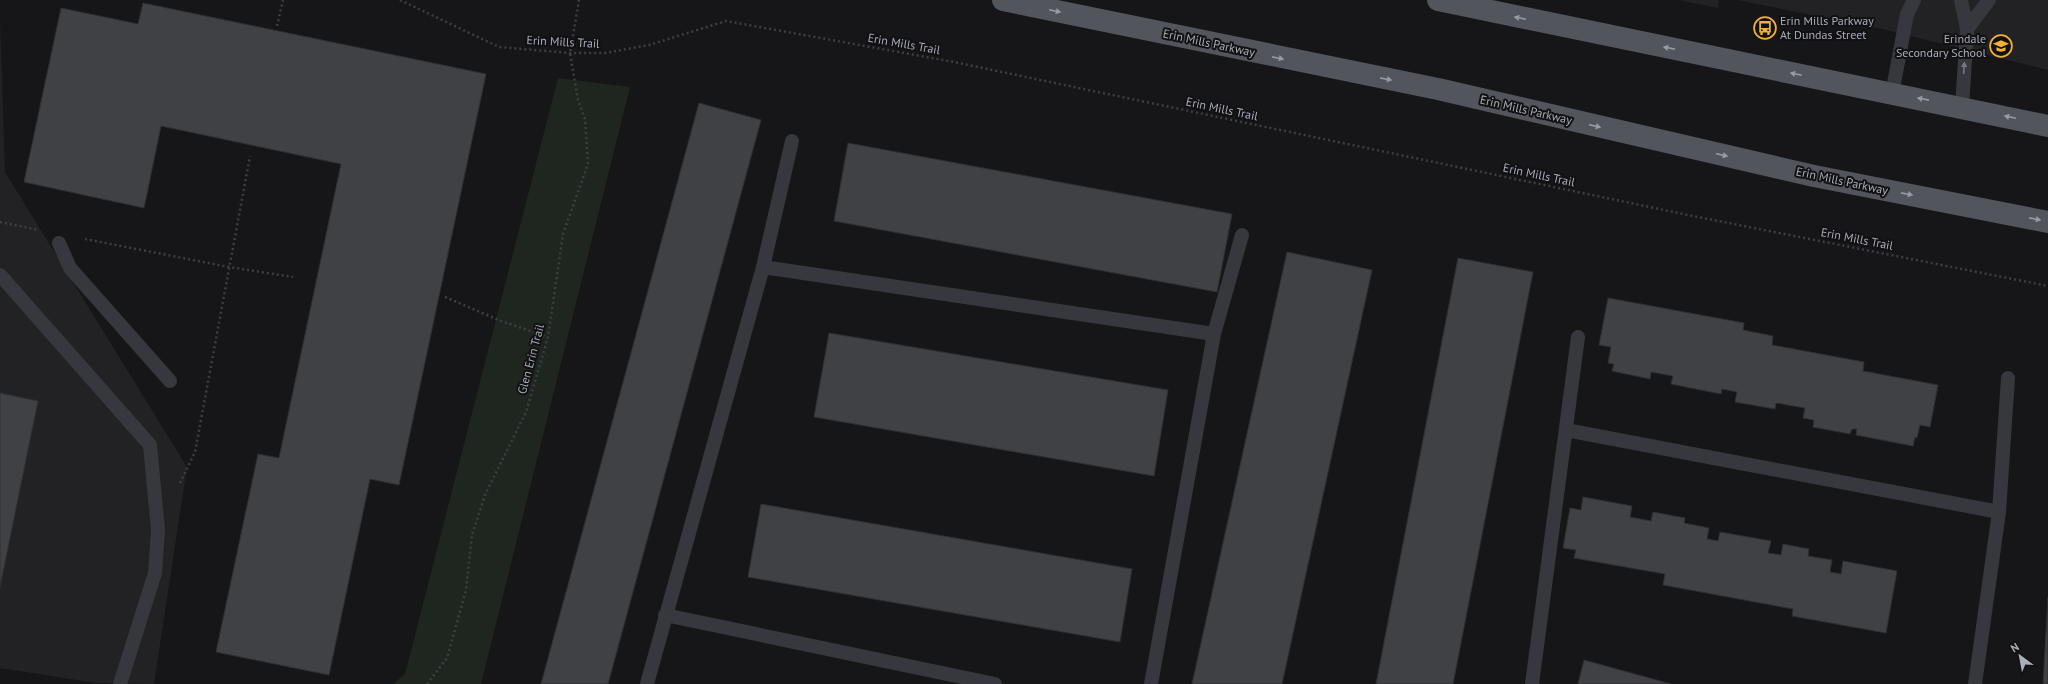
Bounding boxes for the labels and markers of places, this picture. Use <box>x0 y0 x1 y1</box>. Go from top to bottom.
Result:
place label: Erin Mills Parkway At Dundas Street <box>1780 13 1874 42</box>
bus stop icon: Erin Mills Parkway At Dundas Street <box>1752 15 1778 41</box>
place label: Erindale Secondary School <box>1896 31 1986 60</box>
school or university icon: Erindale Secondary School <box>1988 33 2014 59</box>

